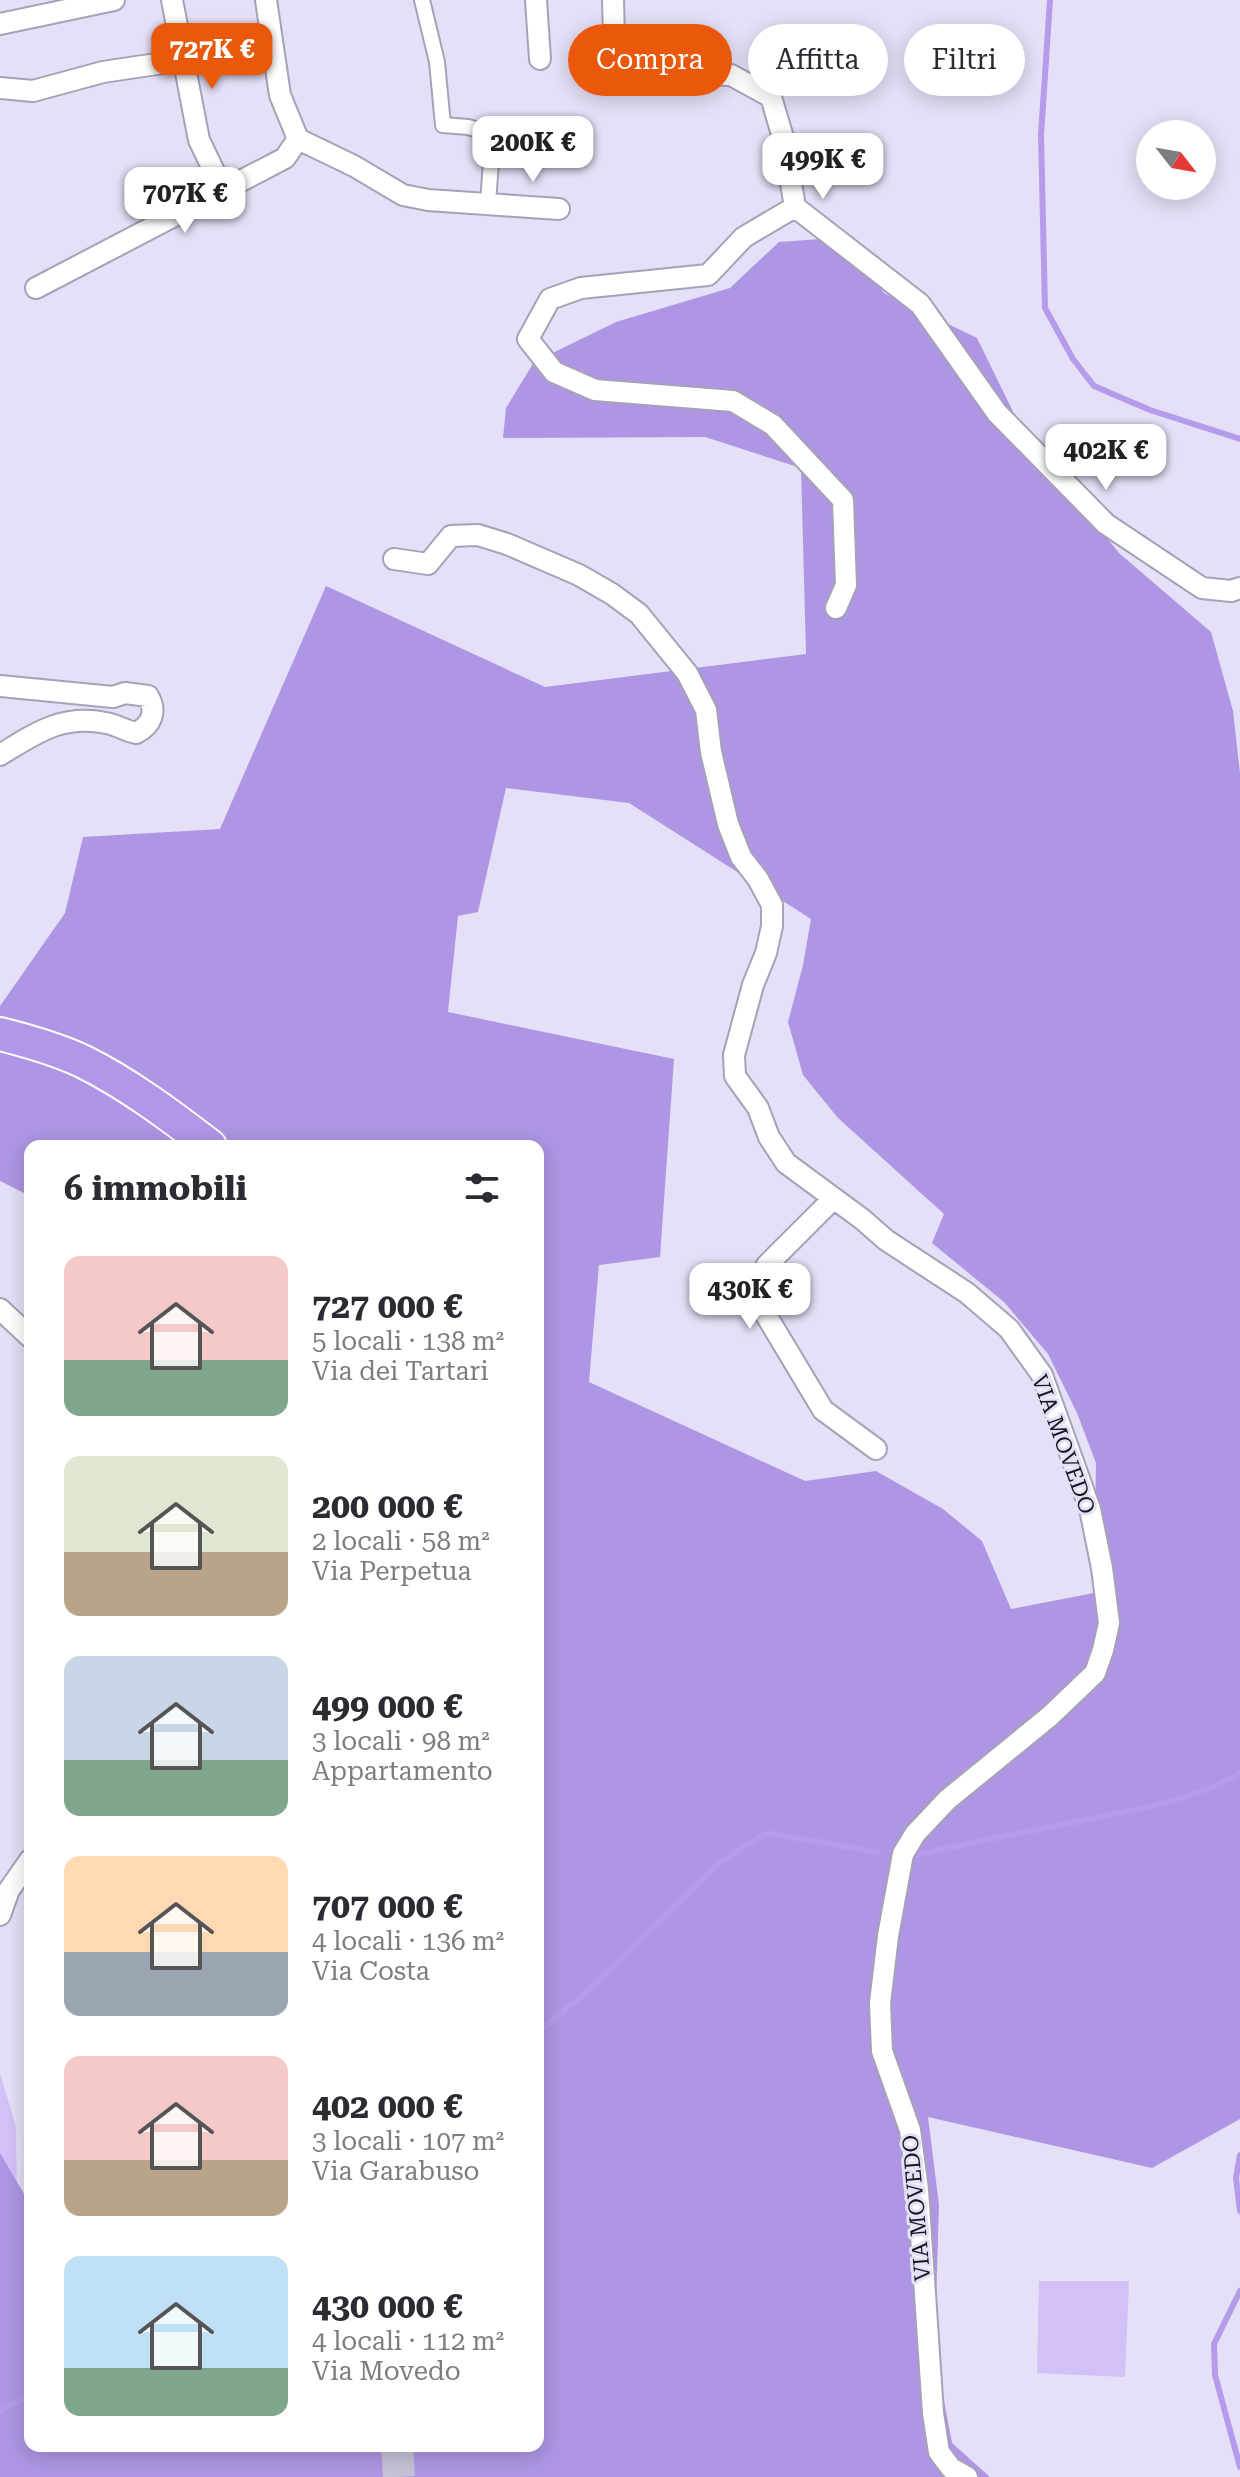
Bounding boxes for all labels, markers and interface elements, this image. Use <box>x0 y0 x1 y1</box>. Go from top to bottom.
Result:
pin: 727K € <box>147 23 277 91</box>
chip: Compra <box>568 24 732 96</box>
chip: Affitta <box>748 24 888 96</box>
chip: Filtri <box>904 24 1025 96</box>
text: 727K € <box>169 34 255 64</box>
pin: 200K € <box>468 116 598 184</box>
north arrow <box>1136 120 1216 200</box>
map controls <box>1136 120 1216 200</box>
text: 200K € <box>490 127 576 157</box>
pin: 499K € <box>758 133 888 201</box>
text: 499K € <box>780 144 866 174</box>
pin: 707K € <box>120 167 250 235</box>
text: 707K € <box>142 178 228 208</box>
pin: 402K € <box>1041 424 1171 492</box>
text: 402K € <box>1063 435 1149 465</box>
icon: filters <box>460 1166 504 1210</box>
text: 6 immobili <box>64 1168 247 1208</box>
pin: 430K € <box>685 1263 815 1331</box>
text: 430K € <box>707 1274 793 1304</box>
text: 727 000 € <box>312 1286 462 1326</box>
icon: home <box>128 1288 224 1384</box>
text: 5 locali · 138 m² <box>312 1326 504 1356</box>
text: Via dei Tartari <box>312 1356 488 1386</box>
street label: VIA MOVEDO <box>1027 1371 1100 1517</box>
text: 200 000 € <box>312 1486 462 1526</box>
icon: home <box>128 1488 224 1584</box>
text: 2 locali · 58 m² <box>312 1526 490 1556</box>
text: Via Perpetua <box>312 1556 472 1586</box>
text: 499 000 € <box>312 1686 462 1726</box>
icon: home <box>128 1688 224 1784</box>
text: 3 locali · 98 m² <box>312 1726 490 1756</box>
text: Appartamento <box>312 1756 493 1786</box>
text: 707 000 € <box>312 1886 462 1926</box>
icon: home <box>128 1888 224 1984</box>
text: 4 locali · 136 m² <box>312 1926 504 1956</box>
text: Via Costa <box>312 1956 430 1986</box>
text: 402 000 € <box>312 2086 462 2126</box>
icon: home <box>128 2088 224 2184</box>
text: 3 locali · 107 m² <box>312 2126 504 2156</box>
street label: VIA MOVEDO <box>898 2134 935 2282</box>
text: Via Garabuso <box>312 2156 480 2186</box>
text: 430 000 € <box>312 2286 462 2326</box>
icon: home <box>128 2288 224 2384</box>
text: 4 locali · 112 m² <box>312 2326 504 2356</box>
text: Via Movedo <box>312 2356 461 2386</box>

